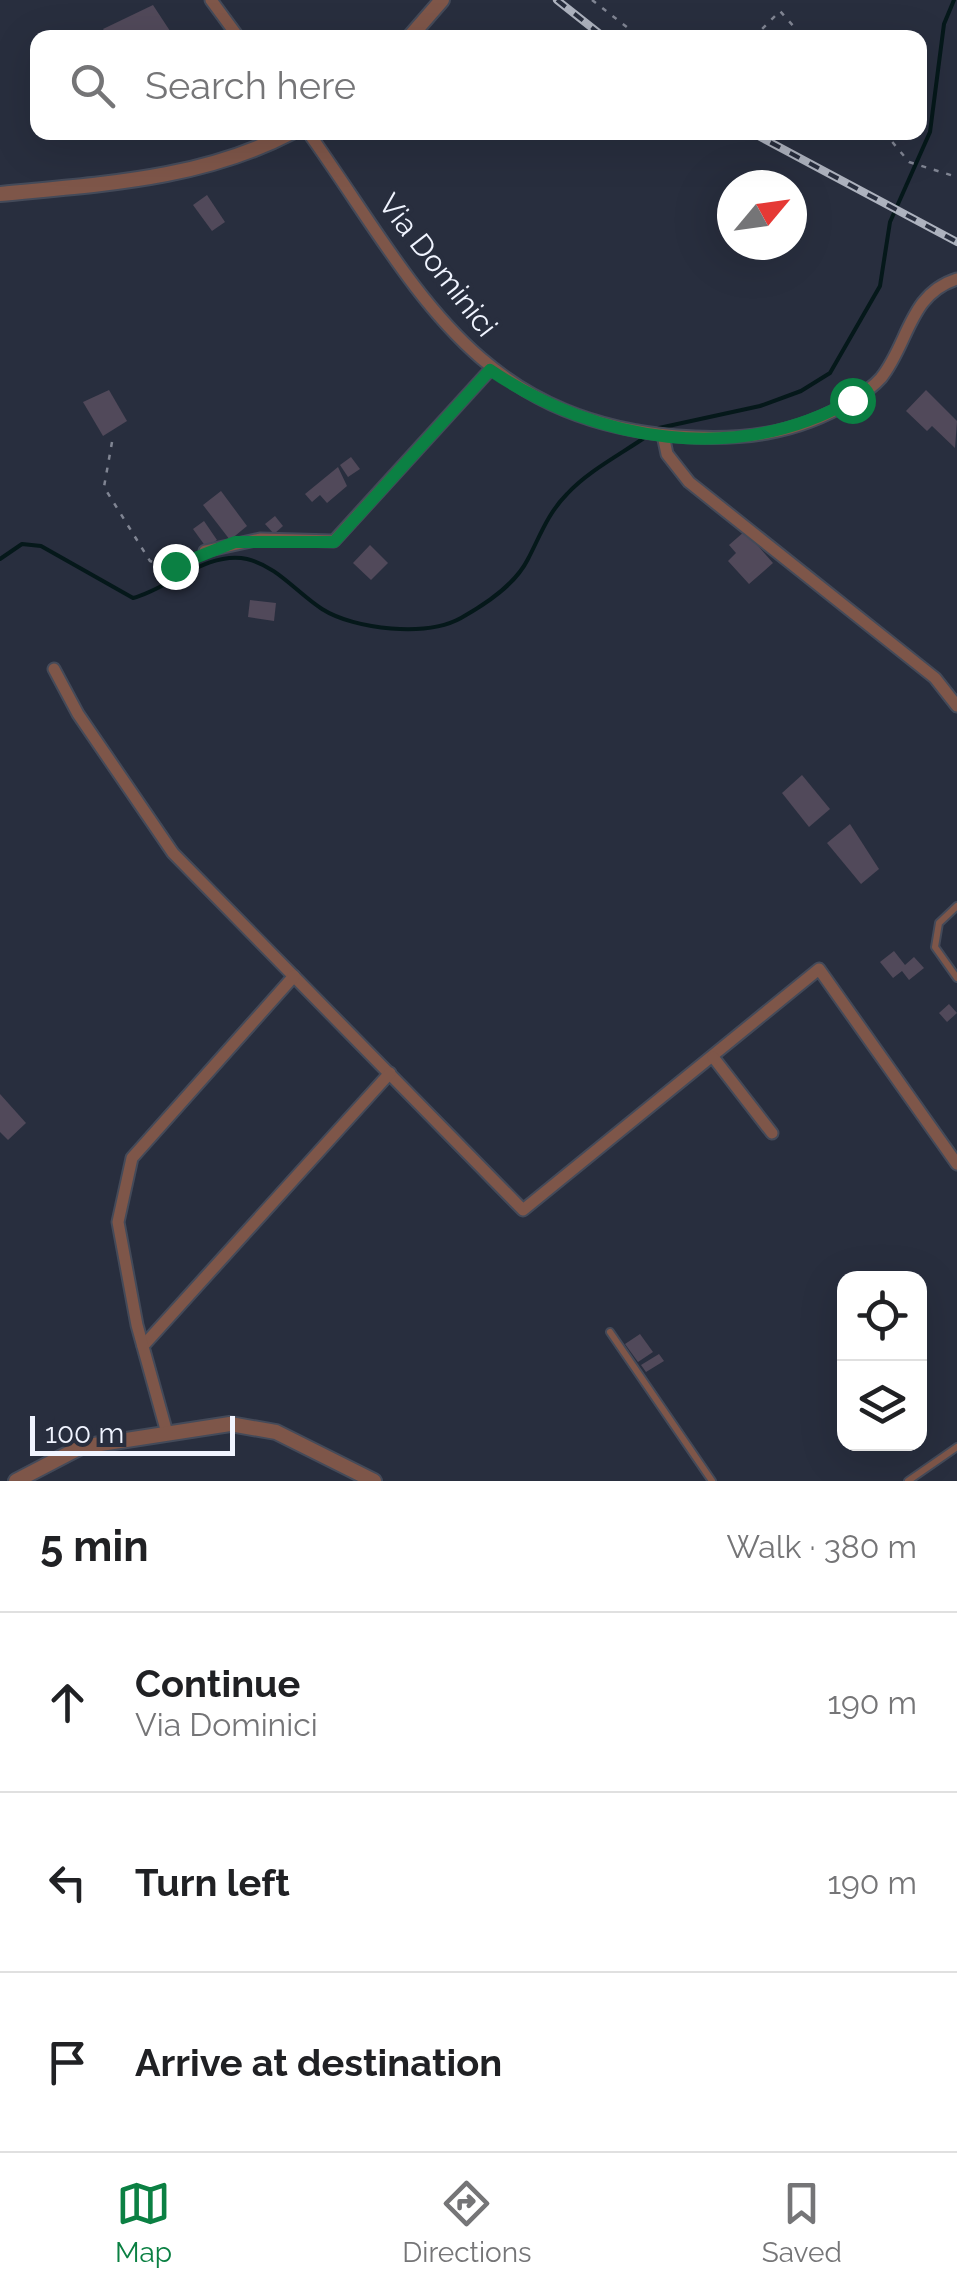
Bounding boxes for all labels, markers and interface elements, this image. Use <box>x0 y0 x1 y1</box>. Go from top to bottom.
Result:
search box <box>30 30 927 140</box>
icon: search <box>65 58 120 113</box>
text: Search here <box>145 63 356 108</box>
north arrow <box>717 170 807 260</box>
street label: Via Dominici <box>371 187 505 343</box>
route start <box>830 378 876 424</box>
route end <box>153 544 199 590</box>
map controls <box>837 1271 927 1451</box>
button: locate <box>837 1271 927 1361</box>
button: layers <box>837 1361 927 1451</box>
scale bar <box>30 1411 235 1456</box>
text: 100 m <box>45 1417 124 1450</box>
text: 5 min <box>40 1522 149 1571</box>
text: Walk · 380 m <box>727 1528 917 1565</box>
text: Continue <box>135 1661 300 1706</box>
icon: ahead <box>40 1675 95 1730</box>
text: 190 m <box>827 1684 917 1721</box>
text: Via Dominici <box>135 1706 318 1743</box>
icon: left <box>40 1855 95 1910</box>
text: Turn left <box>135 1860 290 1905</box>
text: 190 m <box>827 1864 917 1901</box>
icon: arrive <box>40 2035 95 2090</box>
text: Arrive at destination <box>135 2040 502 2085</box>
tab: Map <box>115 2176 172 2269</box>
tab: Directions <box>402 2176 532 2269</box>
tab: Saved <box>762 2176 842 2269</box>

